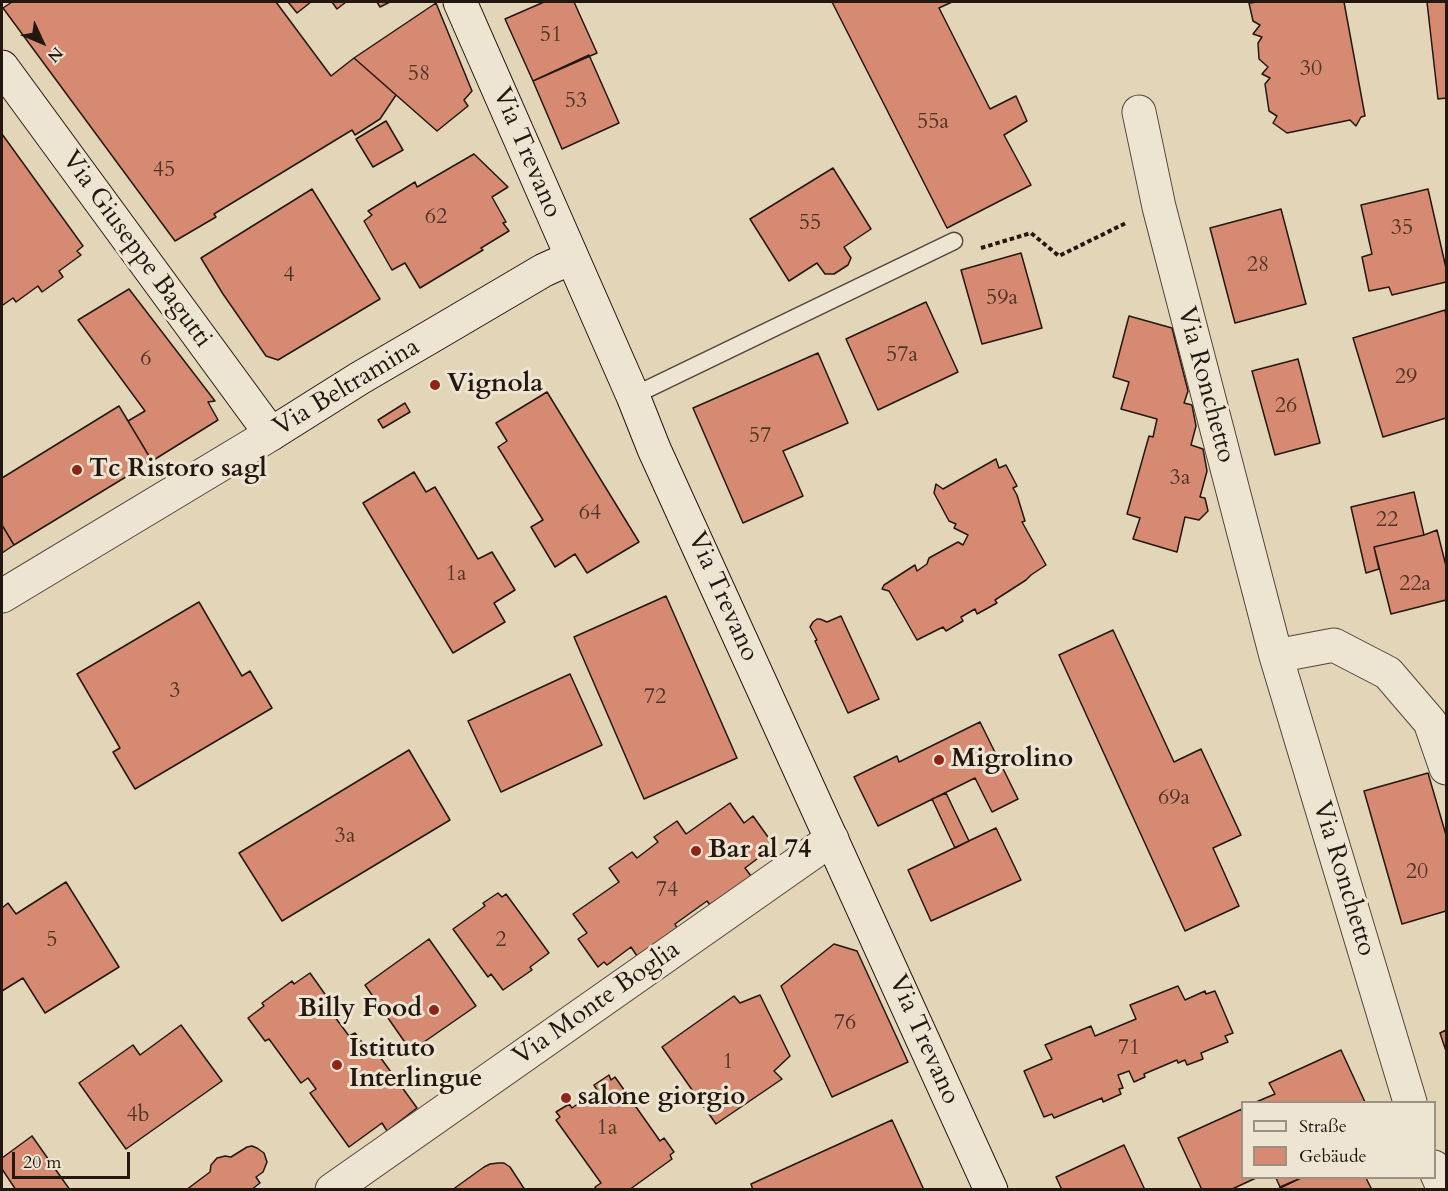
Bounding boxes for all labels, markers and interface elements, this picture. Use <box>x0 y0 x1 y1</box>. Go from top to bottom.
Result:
north arrow <box>12 12 72 72</box>
house number: 51 <box>540 23 562 49</box>
text: N <box>42 42 68 67</box>
house number: 30 <box>1300 57 1322 83</box>
house number: 58 <box>408 62 430 88</box>
street label: Via Trevano <box>485 83 567 223</box>
house number: 53 <box>565 89 587 115</box>
house number: 55a <box>917 110 949 136</box>
street label: Via Giuseppe Bagutti <box>54 146 218 354</box>
house number: 45 <box>153 158 175 184</box>
house number: 62 <box>425 205 447 231</box>
house number: 55 <box>799 211 821 237</box>
house number: 35 <box>1391 216 1413 242</box>
house number: 28 <box>1247 253 1269 279</box>
house number: 4 <box>283 263 295 289</box>
house number: 59a <box>986 286 1018 312</box>
street label: Via Ronchetto <box>1169 304 1241 466</box>
street label: Via Beltramina <box>268 332 426 444</box>
house number: 57a <box>886 343 918 369</box>
house number: 6 <box>140 347 152 373</box>
house number: 29 <box>1395 365 1417 391</box>
place label: Vignola <box>447 369 543 401</box>
marker: Vignola <box>428 378 442 392</box>
house number: 26 <box>1275 394 1297 420</box>
house number: 57 <box>749 424 771 450</box>
place label: Tc Ristoro sagl <box>89 454 267 486</box>
marker: Tc Ristoro sagl <box>70 463 84 477</box>
house number: 3a <box>1170 466 1190 492</box>
house number: 64 <box>579 501 601 527</box>
house number: 22 <box>1376 508 1398 534</box>
street label: Via Trevano <box>680 528 764 666</box>
house number: 1a <box>446 562 466 588</box>
house number: 22a <box>1399 572 1431 598</box>
house number: 3 <box>169 679 181 705</box>
house number: 72 <box>644 685 666 711</box>
place label: Migrolino <box>951 744 1073 776</box>
marker: Migrolino <box>932 753 946 767</box>
house number: 69a <box>1158 786 1190 812</box>
street label: Via Ronchetto <box>1305 798 1381 960</box>
house number: 3a <box>335 824 355 850</box>
place label: Bar al 74 <box>708 835 811 867</box>
marker: Bar al 74 <box>689 844 703 858</box>
house number: 20 <box>1406 860 1428 886</box>
house number: 74 <box>656 878 678 904</box>
house number: 5 <box>46 928 58 954</box>
house number: 2 <box>495 928 507 954</box>
street label: Via Monte Boglia <box>508 935 686 1073</box>
street label: Via Trevano <box>881 971 965 1109</box>
place label: Billy Food <box>298 994 422 1026</box>
marker: Billy Food <box>427 1003 441 1017</box>
house number: 76 <box>834 1011 856 1037</box>
place label: Istituto Interlingue <box>349 1034 482 1096</box>
house number: 71 <box>1118 1036 1140 1062</box>
house number: 1 <box>722 1050 734 1076</box>
marker: Istituto Interlingue <box>330 1058 344 1072</box>
place label: salone giorgio <box>578 1082 745 1114</box>
marker: salone giorgio <box>559 1091 573 1105</box>
legend <box>1241 1101 1436 1179</box>
house number: 4b <box>126 1103 150 1129</box>
text: Straße <box>1299 1114 1347 1139</box>
house number: 1a <box>597 1116 617 1142</box>
scale bar <box>15 1140 134 1178</box>
text: Gebäude <box>1299 1144 1367 1169</box>
text: 20 m <box>23 1150 62 1175</box>

